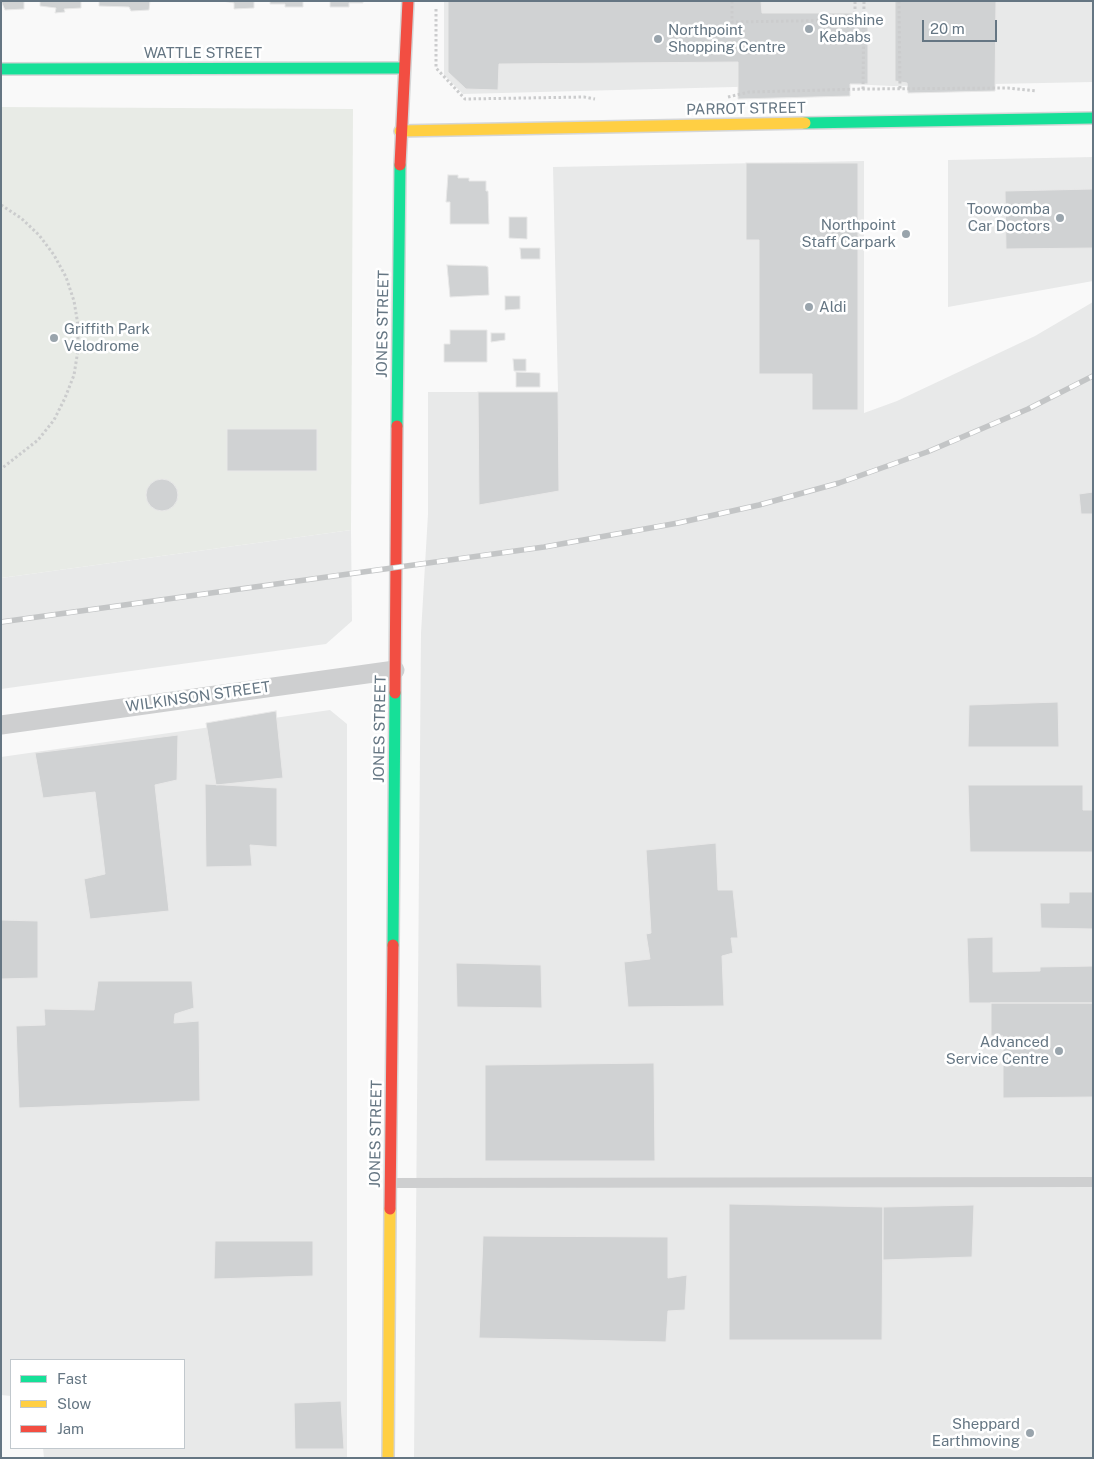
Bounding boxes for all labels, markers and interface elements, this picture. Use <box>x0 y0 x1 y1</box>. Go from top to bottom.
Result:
scale bar <box>924 10 999 42</box>
place label: Sunshine Kebabs <box>819 11 884 46</box>
text: 20 m <box>930 20 965 37</box>
place label: Northpoint Shopping Centre <box>668 21 786 56</box>
marker: Sunshine Kebabs <box>803 23 815 35</box>
marker: Northpoint Shopping Centre <box>652 33 664 45</box>
street label: WATTLE STREET <box>144 44 262 62</box>
street label: PARROT STREET <box>686 99 806 119</box>
place label: Toowoomba Car Doctors <box>967 200 1050 235</box>
marker: Toowoomba Car Doctors <box>1054 212 1066 224</box>
place label: Northpoint Staff Carpark <box>801 216 896 251</box>
marker: Northpoint Staff Carpark <box>900 228 912 240</box>
street label: JONES STREET <box>373 270 393 378</box>
place label: Aldi <box>819 298 847 316</box>
marker: Aldi <box>803 301 815 313</box>
place label: Griffith Park Velodrome <box>64 320 150 355</box>
marker: Griffith Park Velodrome <box>48 332 60 344</box>
street label: JONES STREET <box>370 675 390 783</box>
street label: WILKINSON STREET <box>125 678 271 716</box>
place label: Advanced Service Centre <box>946 1033 1049 1068</box>
marker: Advanced Service Centre <box>1053 1045 1065 1057</box>
street label: JONES STREET <box>366 1080 386 1188</box>
legend <box>10 1359 185 1449</box>
text: Fast <box>57 1370 87 1387</box>
text: Slow <box>57 1395 91 1412</box>
place label: Sheppard Earthmoving <box>932 1415 1020 1450</box>
text: Jam <box>57 1420 84 1437</box>
marker: Sheppard Earthmoving <box>1024 1427 1036 1439</box>

